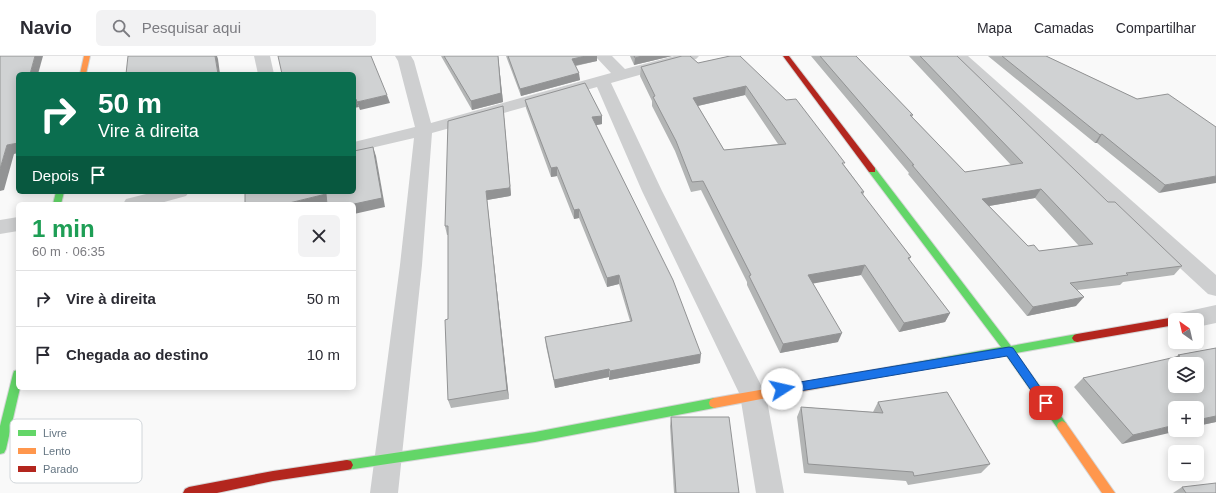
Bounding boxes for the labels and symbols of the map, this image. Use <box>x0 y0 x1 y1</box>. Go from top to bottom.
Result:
north arrow <box>1168 313 1204 349</box>
position arrow <box>761 368 803 410</box>
pin <box>1029 386 1063 420</box>
legend <box>10 419 142 483</box>
text: Livre <box>43 427 67 439</box>
text: Lento <box>43 445 71 457</box>
text: Parado <box>43 463 78 475</box>

